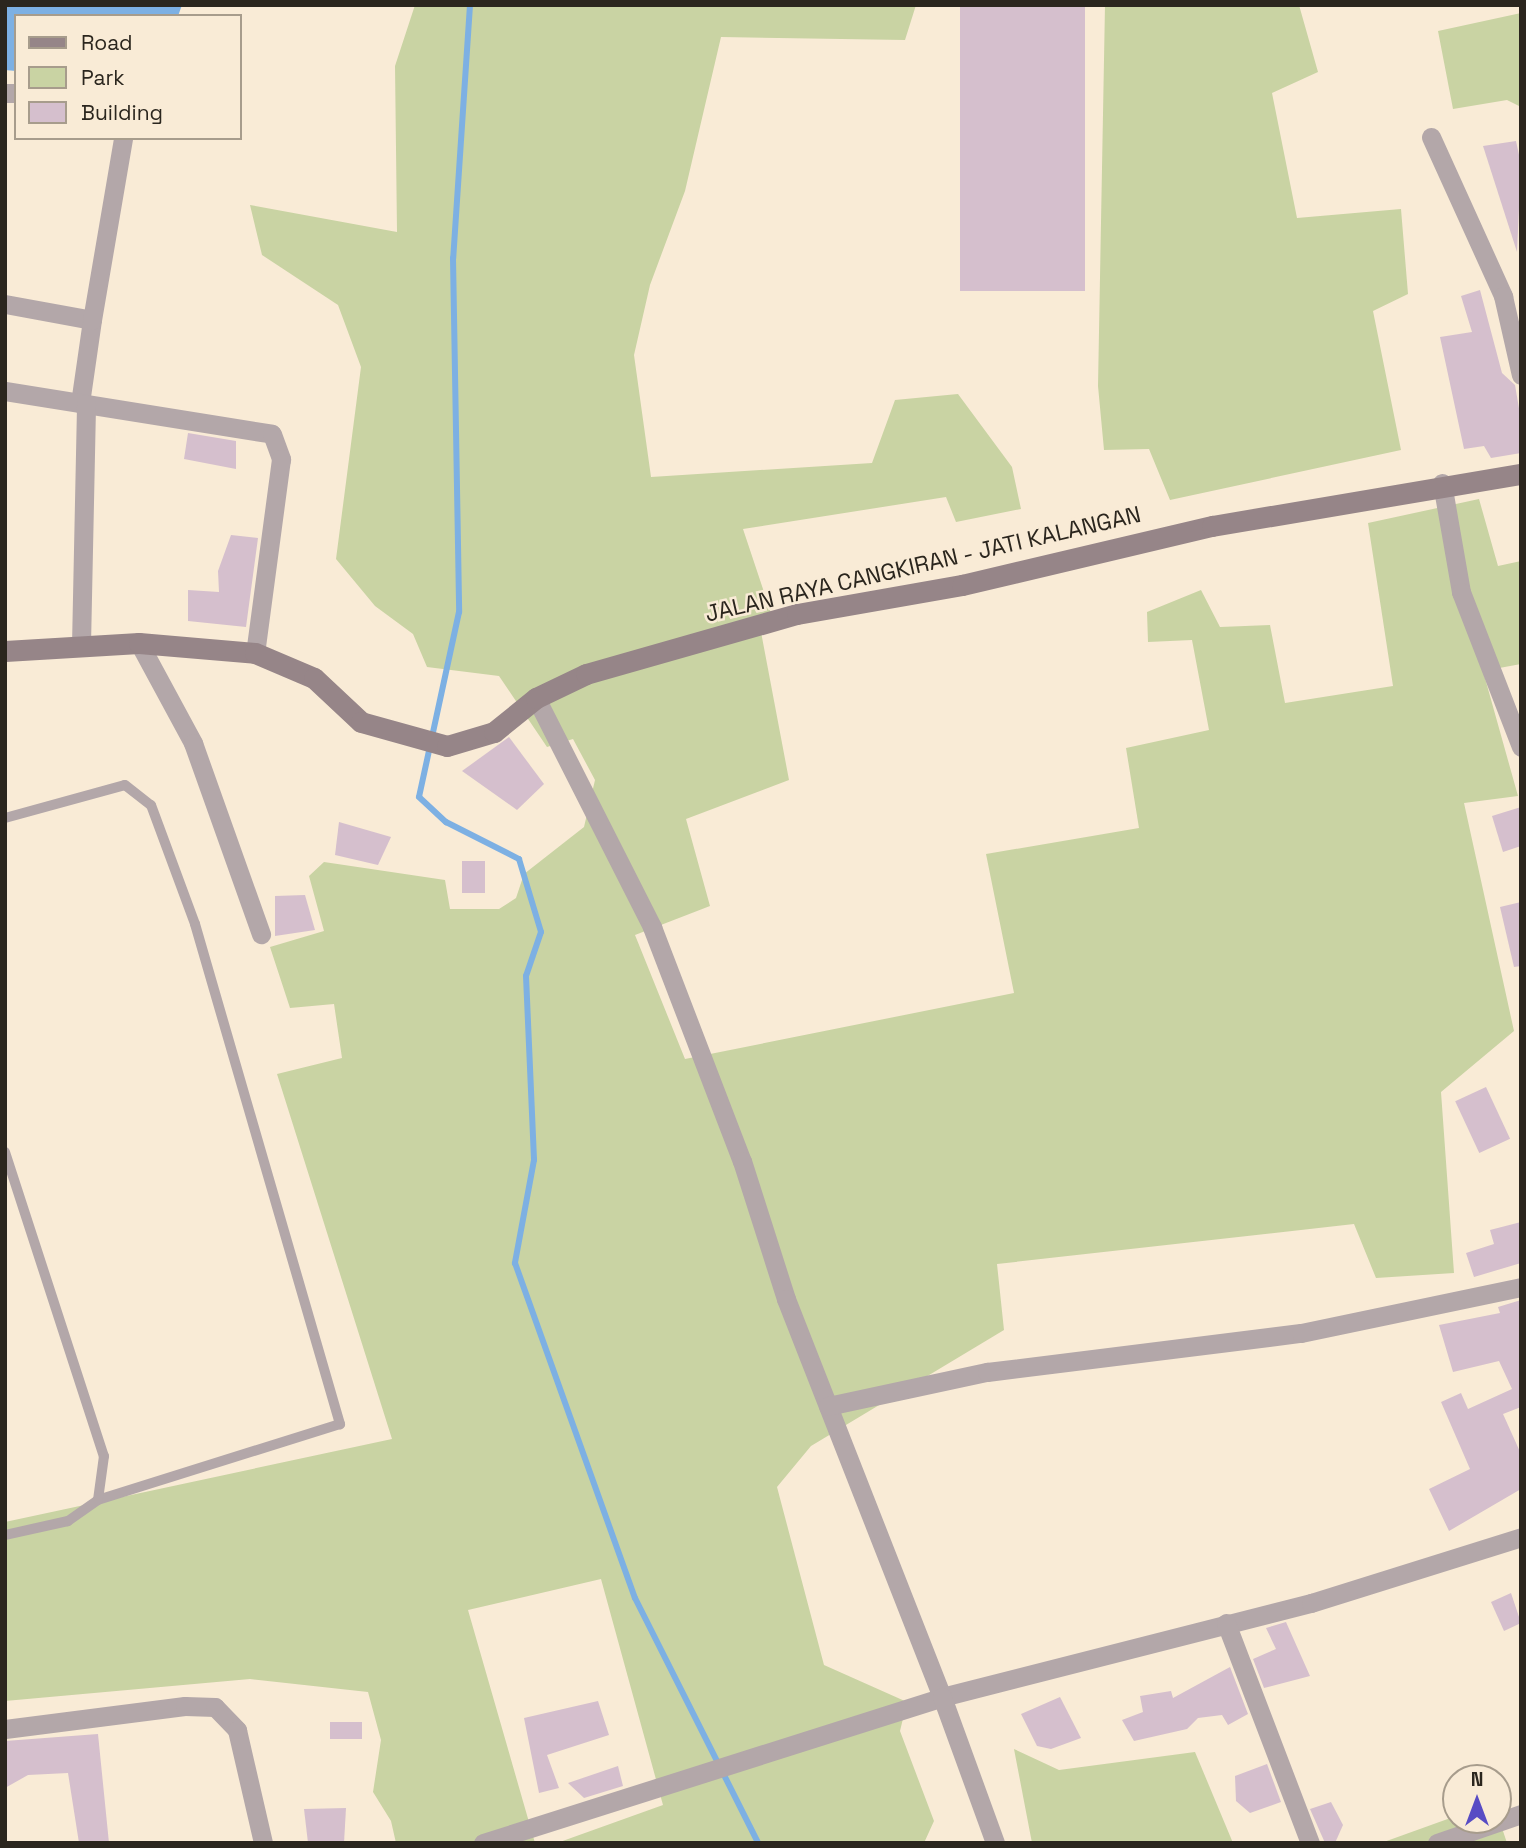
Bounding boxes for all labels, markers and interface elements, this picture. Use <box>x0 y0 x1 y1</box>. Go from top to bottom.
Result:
legend <box>14 14 242 140</box>
text: Road <box>81 29 133 56</box>
text: Park <box>81 64 125 91</box>
text: Building <box>81 99 163 126</box>
street label: JALAN RAYA CANGKIRAN - JATI KALANGAN <box>702 500 1144 628</box>
north arrow <box>1442 1764 1512 1834</box>
text: N <box>1471 1767 1483 1792</box>

